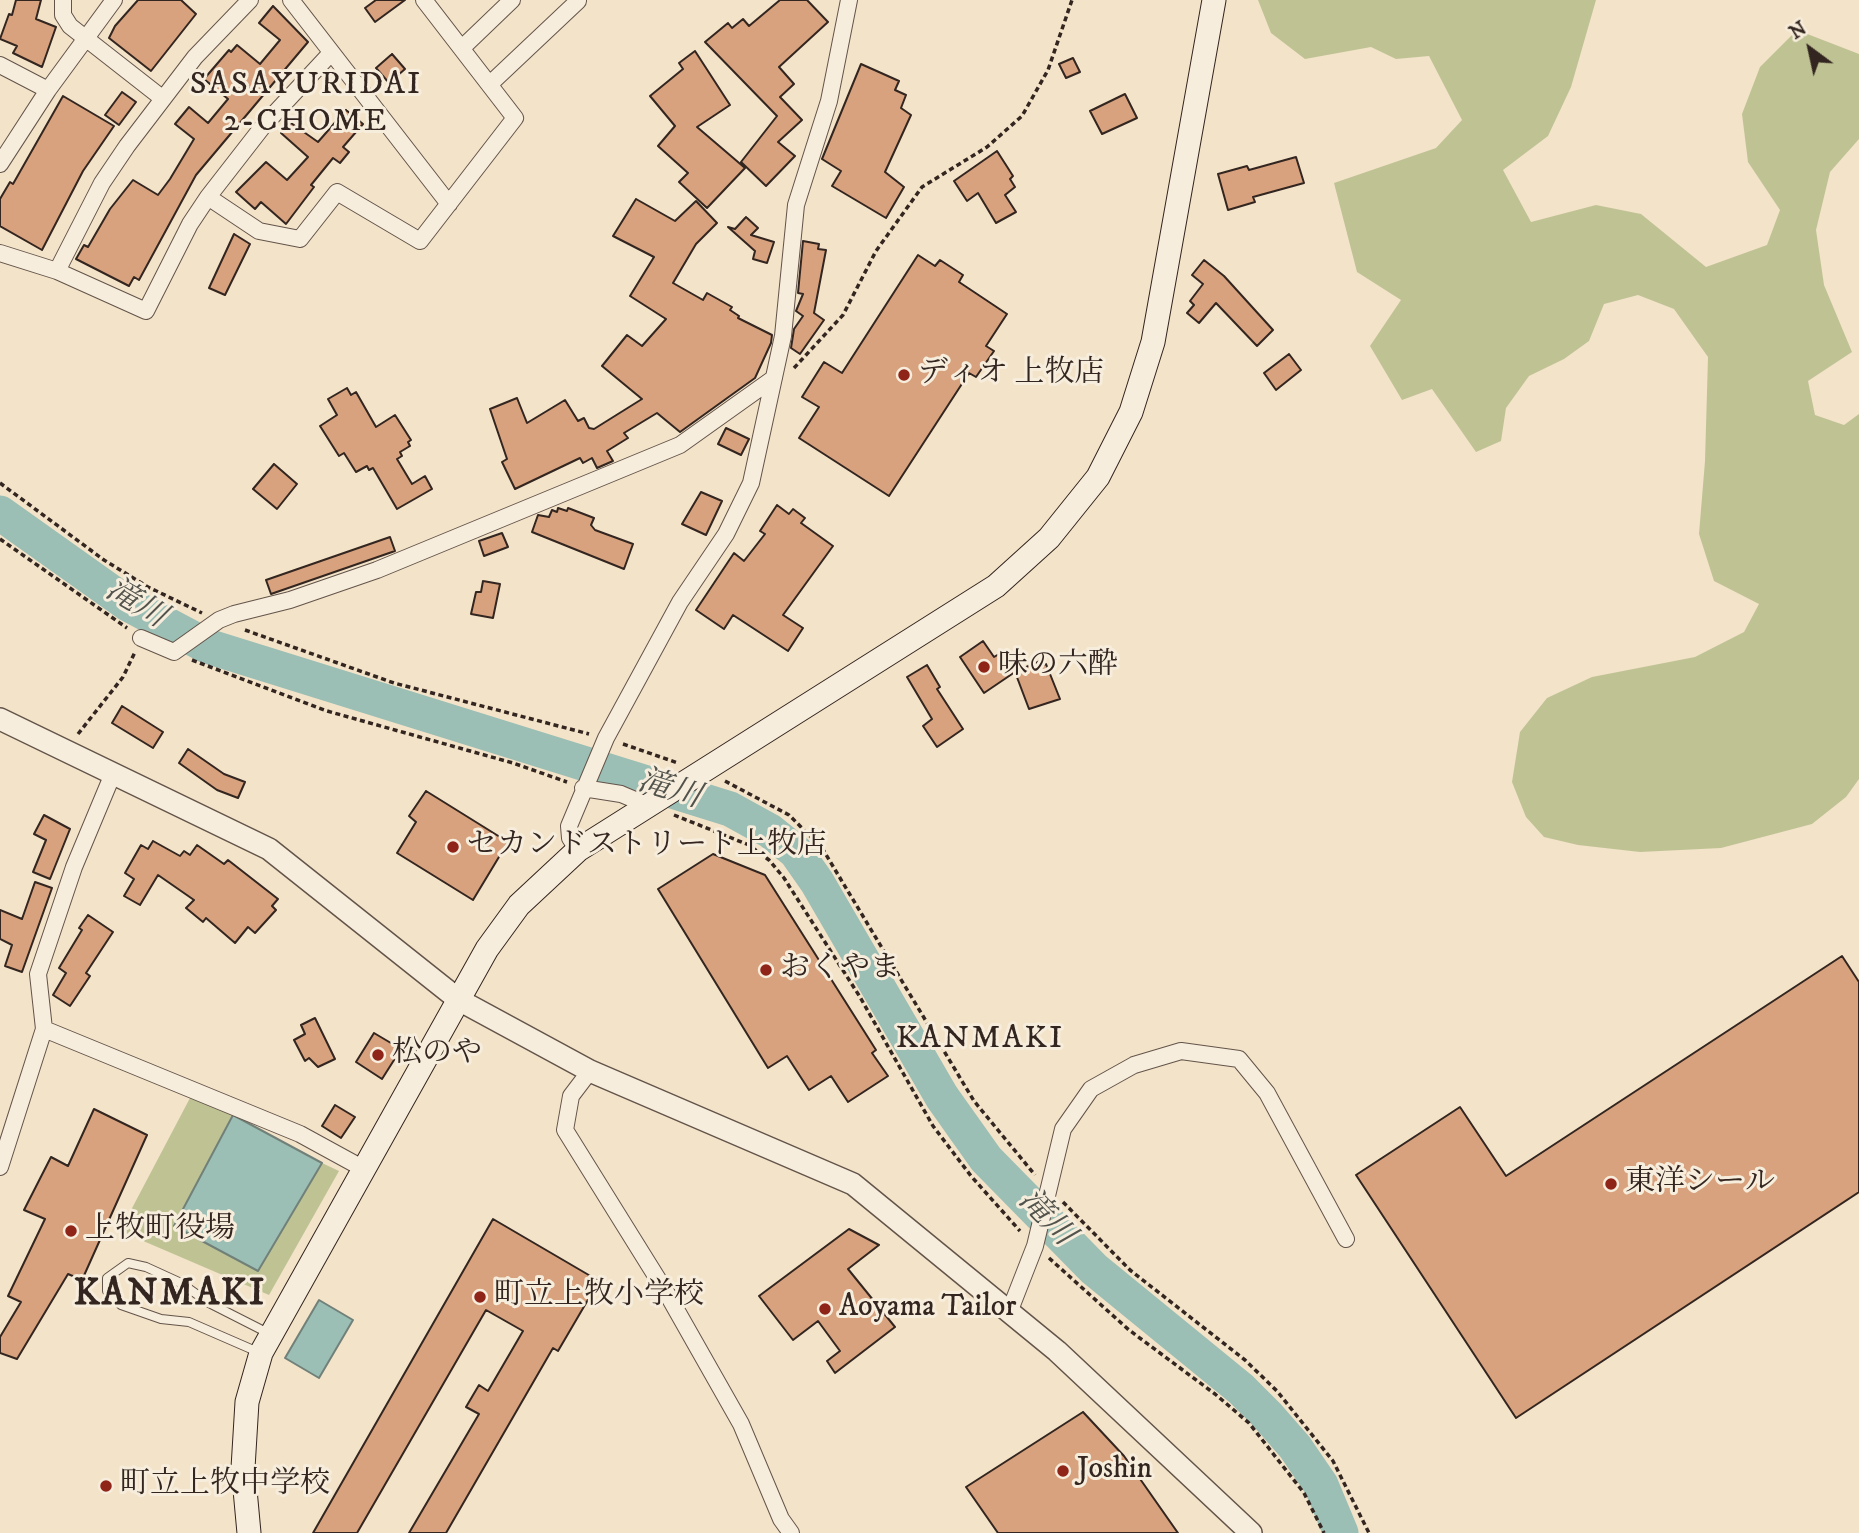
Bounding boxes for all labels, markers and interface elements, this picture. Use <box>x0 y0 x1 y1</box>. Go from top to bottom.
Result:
north arrow <box>1775 14 1845 84</box>
text: N <box>1785 17 1811 45</box>
district label: SASAYURIDAI 2-CHOME <box>191 67 421 142</box>
place label: ディオ 上牧店 <box>918 357 1104 393</box>
marker: ディオ 上牧店 <box>896 367 912 383</box>
water label: 滝川 <box>98 572 172 638</box>
place label: 味の六酔 <box>998 649 1118 685</box>
marker: 味の六酔 <box>976 659 992 675</box>
water label: 滝川 <box>633 763 705 819</box>
place label: セカンドストリート上牧店 <box>467 829 827 865</box>
marker: セカンドストリート上牧店 <box>445 839 461 855</box>
place label: おくやま <box>780 952 900 988</box>
marker: おくやま <box>758 962 774 978</box>
district label: KANMAKI <box>897 1021 1063 1059</box>
place label: 松のや <box>392 1037 482 1073</box>
marker: 松のや <box>370 1047 386 1063</box>
place label: 東洋シール <box>1625 1166 1775 1202</box>
marker: 東洋シール <box>1603 1176 1619 1192</box>
water label: 滝川 <box>1009 1183 1081 1255</box>
place label: 上牧町役場 <box>85 1213 235 1249</box>
marker: 上牧町役場 <box>63 1223 79 1239</box>
district label: KANMAKI <box>75 1274 265 1318</box>
place label: 町立上牧小学校 <box>494 1279 704 1315</box>
marker: 町立上牧小学校 <box>472 1289 488 1305</box>
place label: Aoyama Tailor <box>839 1291 1016 1327</box>
marker: Aoyama Tailor <box>817 1301 833 1317</box>
place label: Joshin <box>1077 1453 1152 1489</box>
marker: Joshin <box>1055 1463 1071 1479</box>
place label: 町立上牧中学校 <box>120 1468 330 1504</box>
marker: 町立上牧中学校 <box>98 1478 114 1494</box>

